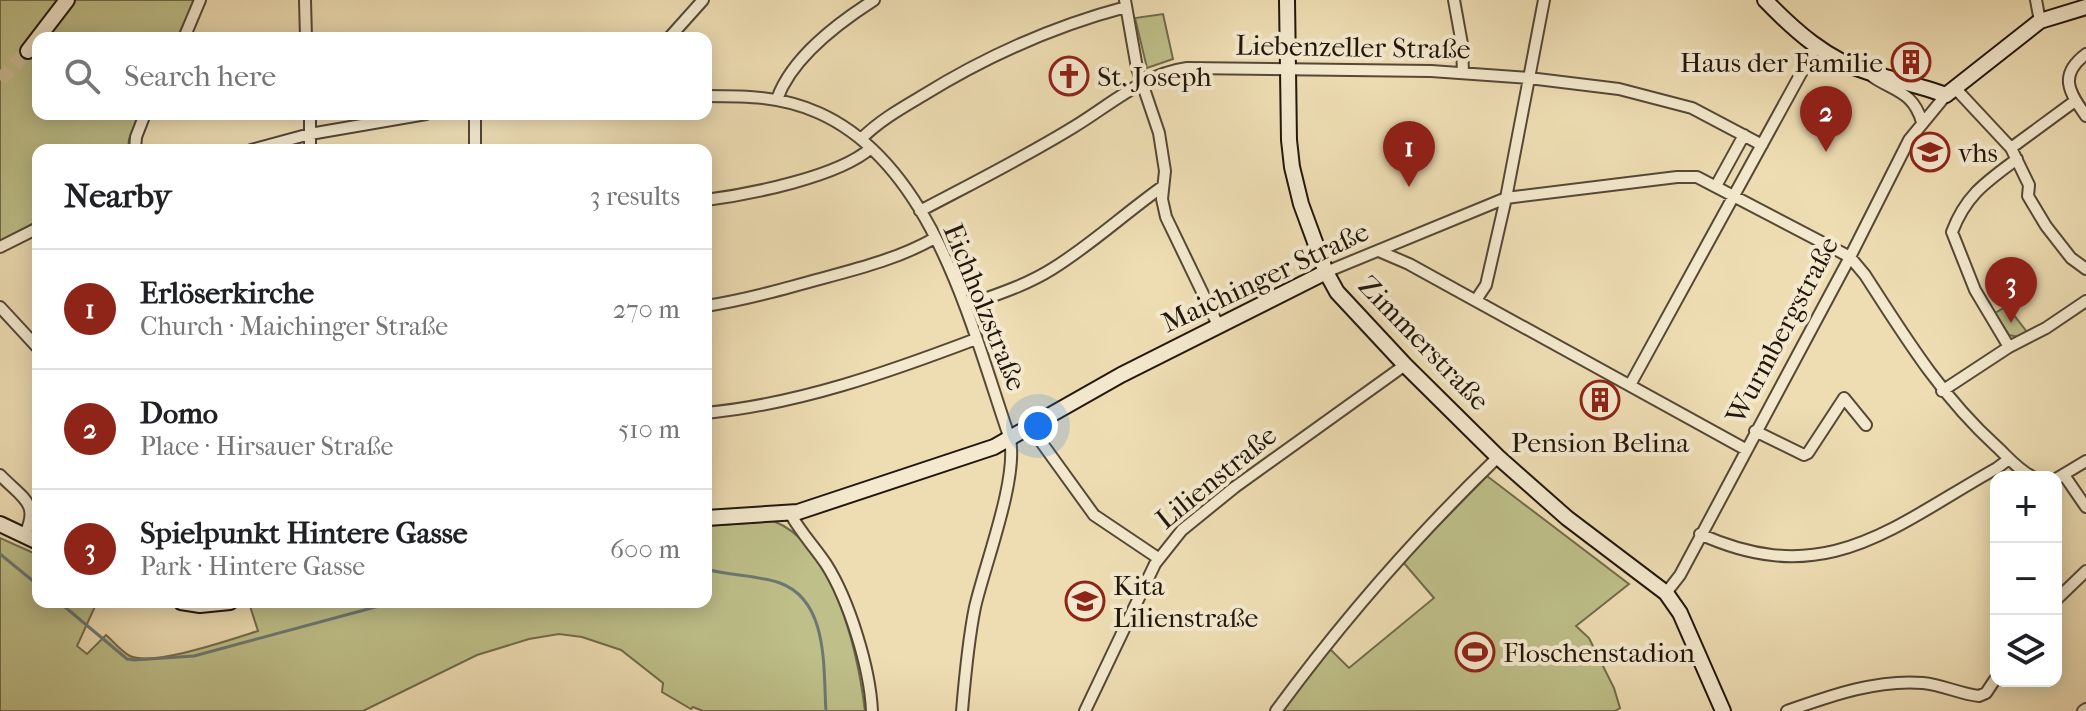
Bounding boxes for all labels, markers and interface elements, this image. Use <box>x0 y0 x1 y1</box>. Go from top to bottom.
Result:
street label: Liebenzeller Straße <box>1235 28 1471 66</box>
search box <box>32 32 712 120</box>
building icon: Haus der Familie <box>1890 41 1932 83</box>
place label: Haus der Familie <box>1680 46 1883 79</box>
icon: search <box>60 54 104 98</box>
church icon: St. Joseph <box>1048 55 1090 97</box>
text: Search here <box>124 59 276 94</box>
place label: St. Joseph <box>1097 60 1212 93</box>
pin: 2 <box>1800 86 1852 152</box>
pin: 1 <box>1383 121 1435 187</box>
school or university icon: vhs <box>1909 131 1951 173</box>
place label: vhs <box>1958 136 1998 169</box>
text: Nearby <box>64 176 171 216</box>
text: 3 results <box>590 181 680 212</box>
street label: Maichinger Straße <box>1156 215 1374 339</box>
street label: Eichholzstraße <box>937 219 1034 395</box>
street label: Wurmbergstraße <box>1718 231 1845 430</box>
pin: 3 <box>1985 257 2037 323</box>
street label: Zimmerstraße <box>1352 269 1496 417</box>
text: Erlöserkirche <box>140 276 314 311</box>
text: 1 <box>85 294 95 325</box>
text: 270 m <box>613 294 680 325</box>
text: Church · Maichinger Straße <box>140 311 448 342</box>
building icon: Pension Belina <box>1579 379 1621 421</box>
text: Domo <box>140 396 218 431</box>
your location <box>1018 406 1058 446</box>
text: 2 <box>83 414 97 445</box>
text: 510 m <box>618 414 680 445</box>
street label: Lilienstraße <box>1149 418 1283 536</box>
place label: Pension Belina <box>1511 426 1690 459</box>
text: Place · Hirsauer Straße <box>140 431 393 462</box>
map controls <box>1990 471 2062 687</box>
button: + <box>1990 471 2062 543</box>
text: Spielpunkt Hintere Gasse <box>140 516 468 551</box>
text: 3 <box>85 534 95 565</box>
text: 600 m <box>610 534 680 565</box>
button: − <box>1990 543 2062 615</box>
text: Park · Hintere Gasse <box>140 551 365 582</box>
place label: Kita Lilienstraße <box>1113 569 1259 634</box>
school or university icon: Kita Lilienstraße <box>1064 580 1106 622</box>
button: layers <box>1990 615 2062 687</box>
sports icon: Floschenstadion <box>1454 631 1496 673</box>
place label: Floschenstadion <box>1503 636 1695 669</box>

